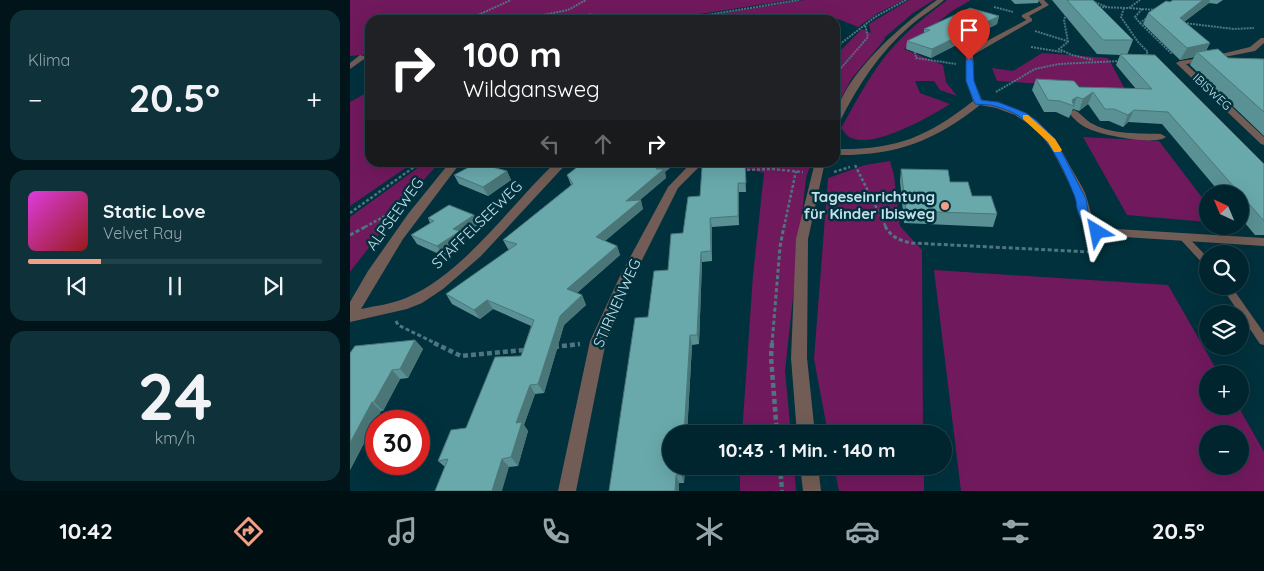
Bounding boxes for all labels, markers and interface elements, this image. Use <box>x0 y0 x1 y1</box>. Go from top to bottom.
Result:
pin <box>948 9 990 60</box>
icon: arrive <box>955 16 983 44</box>
text: 100 m <box>463 32 562 76</box>
icon: right <box>380 35 445 100</box>
text: Klima <box>28 50 70 70</box>
street label: IBISWEG <box>1190 70 1235 113</box>
text: 20.5° <box>129 74 220 122</box>
text: Wildgansweg <box>463 75 600 103</box>
text: − <box>28 82 43 117</box>
text: + <box>306 82 322 117</box>
icon: left <box>536 130 564 158</box>
icon: ahead <box>589 130 617 158</box>
icon: right <box>642 130 670 158</box>
street label: ALPSEEWEG <box>362 174 427 254</box>
street label: STAFFELSEEWEG <box>427 177 526 273</box>
north arrow <box>1199 185 1249 235</box>
map controls <box>1199 185 1249 475</box>
place label: Tageseinrichtung für Kinder Ibisweg <box>803 187 935 223</box>
text: Static Love <box>103 199 206 223</box>
marker: Tageseinrichtung für Kinder Ibisweg <box>939 200 951 212</box>
position arrow <box>1070 205 1122 257</box>
text: Velvet Ray <box>103 223 182 243</box>
button: search <box>1199 245 1249 295</box>
street label: STIRNENWEG <box>589 255 645 350</box>
icon: previous <box>63 272 91 300</box>
icon: pause <box>161 272 189 300</box>
icon: next <box>259 272 287 300</box>
button: layers <box>1199 305 1249 355</box>
text: 24 <box>137 355 213 436</box>
button: + <box>1199 365 1249 415</box>
speed limit sign: 30 <box>365 410 430 475</box>
button: − <box>1199 425 1249 475</box>
text: km/h <box>155 428 195 448</box>
text: 10:43 · 1 Min. · 140 m <box>718 438 896 462</box>
icon: directions <box>231 514 266 549</box>
icon: music <box>385 514 420 549</box>
icon: phone <box>538 514 573 549</box>
icon: climate <box>692 514 727 549</box>
icon: car <box>845 514 880 549</box>
icon: filters <box>998 514 1033 549</box>
text: 10:42 <box>59 517 113 545</box>
text: 20.5° <box>1152 517 1205 545</box>

